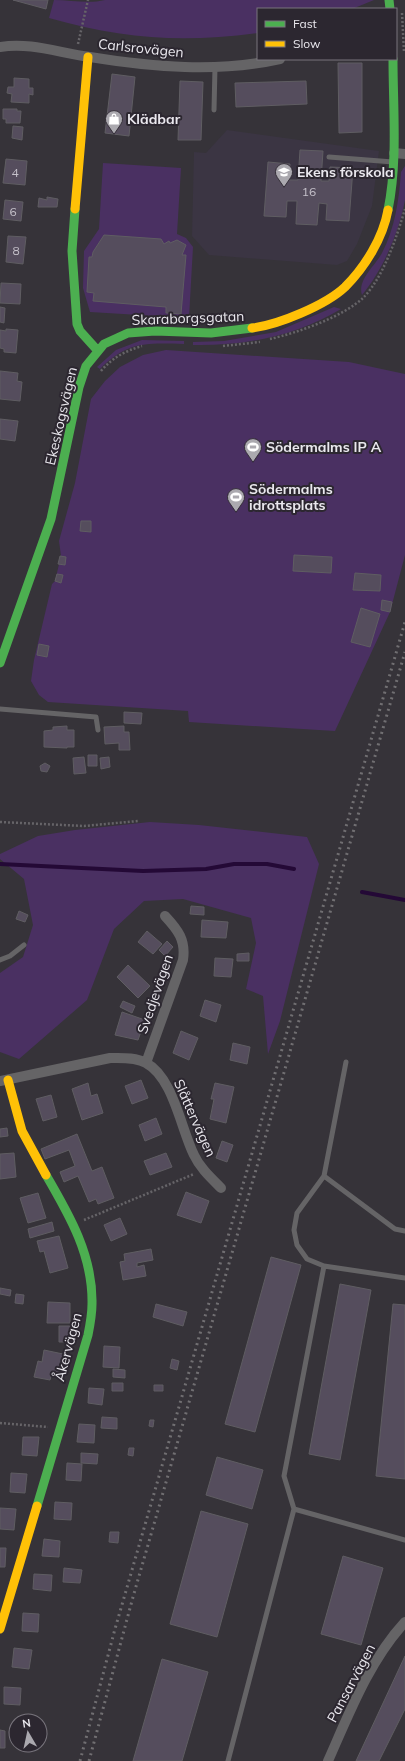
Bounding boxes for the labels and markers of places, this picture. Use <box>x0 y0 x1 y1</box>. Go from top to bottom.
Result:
shop icon: Klädbar <box>104 109 124 134</box>
place label: Klädbar <box>127 110 181 128</box>
school or university icon: Ekens förskola <box>274 162 294 187</box>
place label: Ekens förskola <box>297 163 394 181</box>
sports icon: Södermalms IP A <box>243 437 263 462</box>
place label: Södermalms IP A <box>266 438 382 456</box>
place label: Södermalms idrottsplats <box>249 480 333 514</box>
sports icon: Södermalms idrottsplats <box>226 487 246 512</box>

